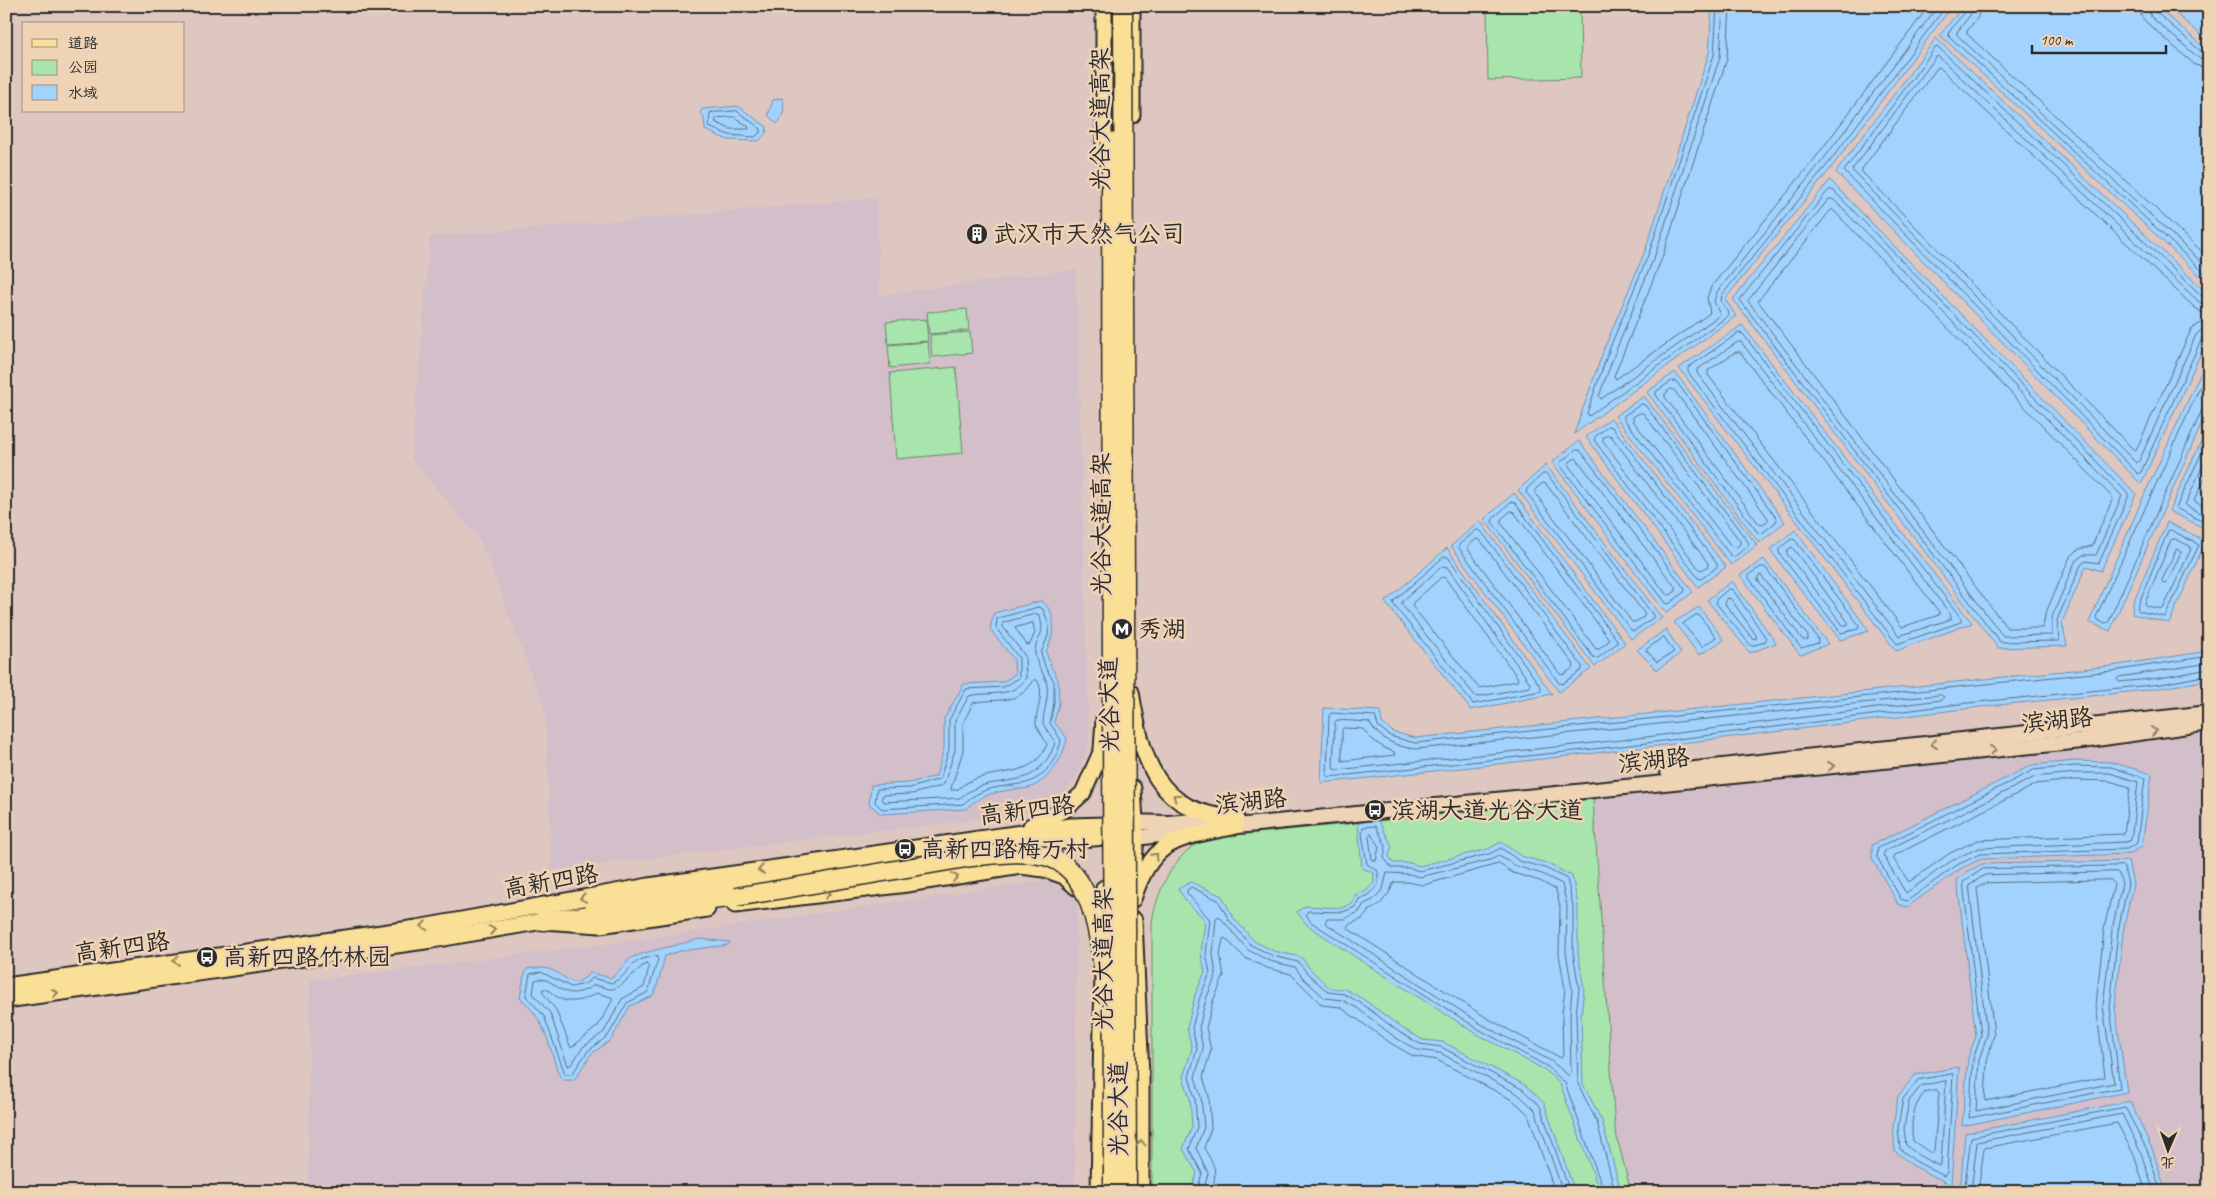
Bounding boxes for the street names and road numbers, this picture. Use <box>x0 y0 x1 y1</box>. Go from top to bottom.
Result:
street label: 光谷大道高架 <box>1085 47 1115 191</box>
street label: 光谷大道高架 <box>1086 452 1116 596</box>
street label: 光谷大道 <box>1093 657 1125 753</box>
street label: 滨湖路 <box>2020 701 2094 739</box>
street label: 滨湖路 <box>1617 741 1691 779</box>
street label: 滨湖路 <box>1214 782 1288 820</box>
street label: 高新四路 <box>978 789 1076 831</box>
street label: 高新四路 <box>501 858 601 904</box>
street label: 光谷大道高架 <box>1088 887 1118 1031</box>
street label: 高新四路 <box>72 925 172 969</box>
street label: 光谷大道 <box>1103 1061 1133 1157</box>

